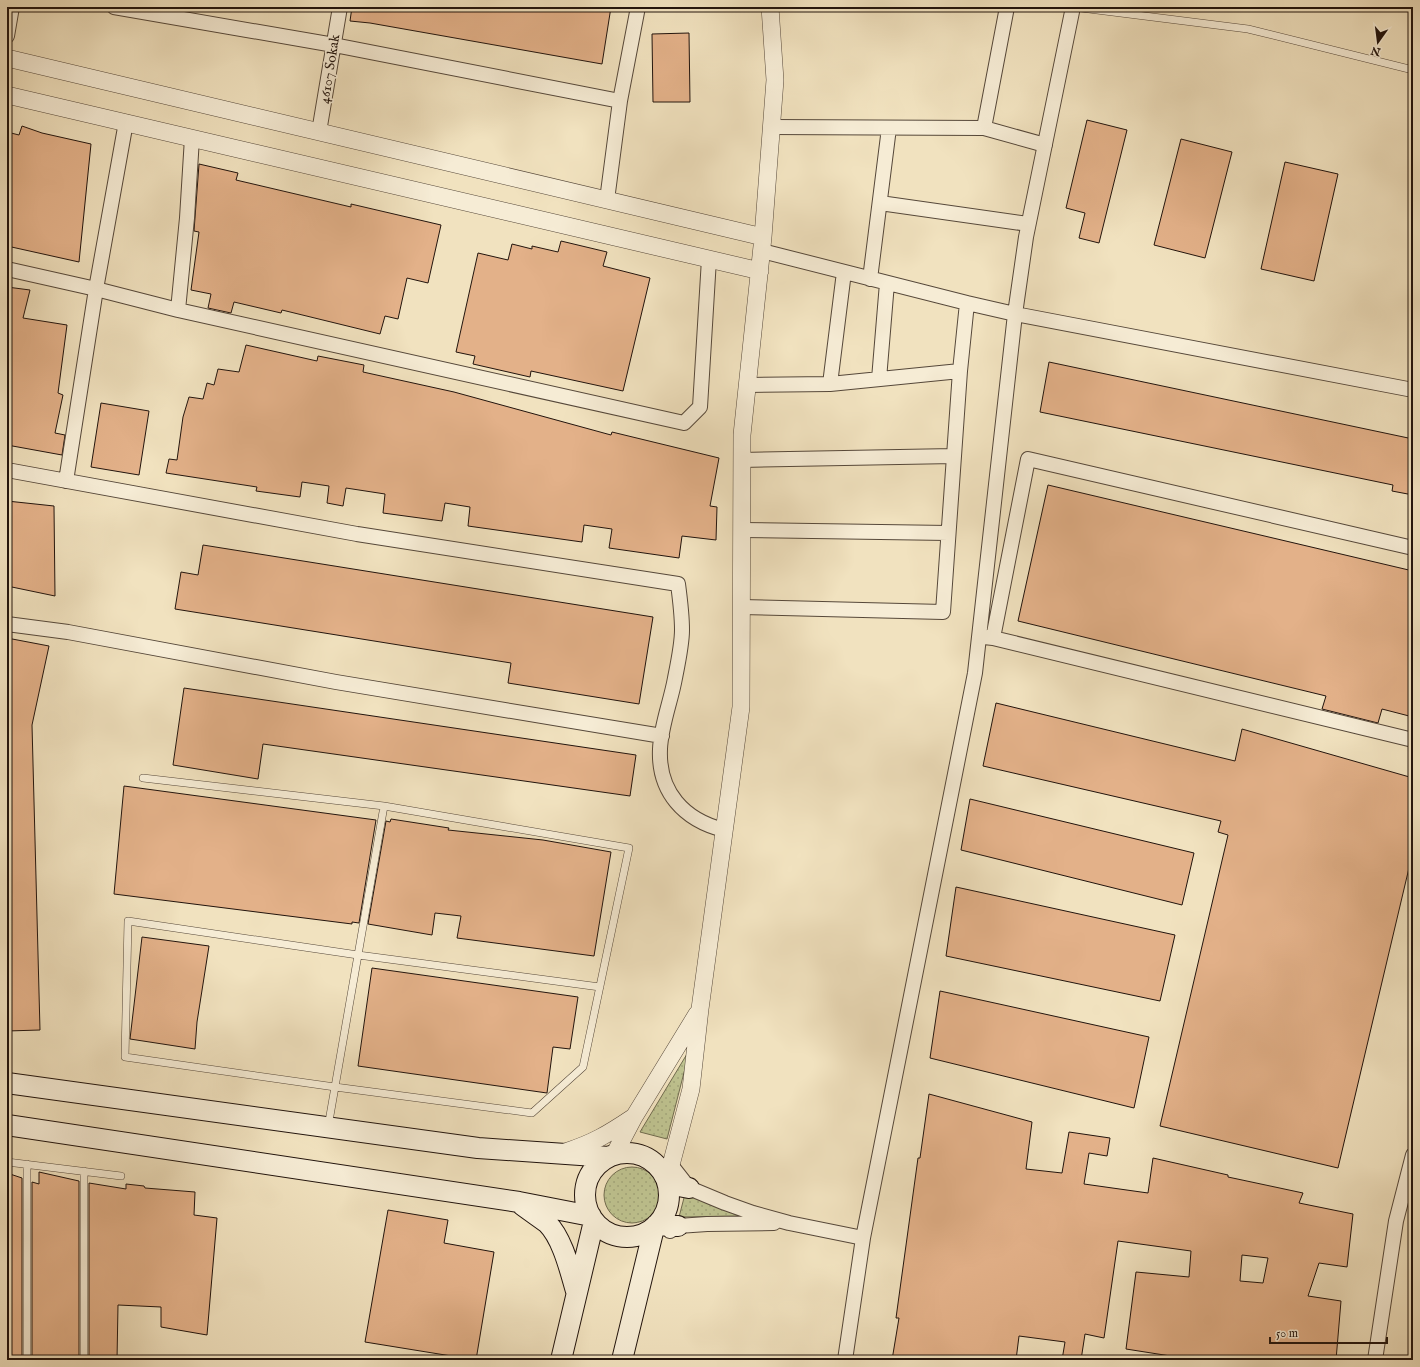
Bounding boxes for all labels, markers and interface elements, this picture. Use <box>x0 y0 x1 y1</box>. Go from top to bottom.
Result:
north arrow <box>1358 22 1398 62</box>
street label: 46107 Sokak <box>316 33 344 105</box>
text: N <box>1369 43 1383 59</box>
scale bar <box>1270 1319 1387 1345</box>
text: 50 m <box>1276 1326 1298 1341</box>

